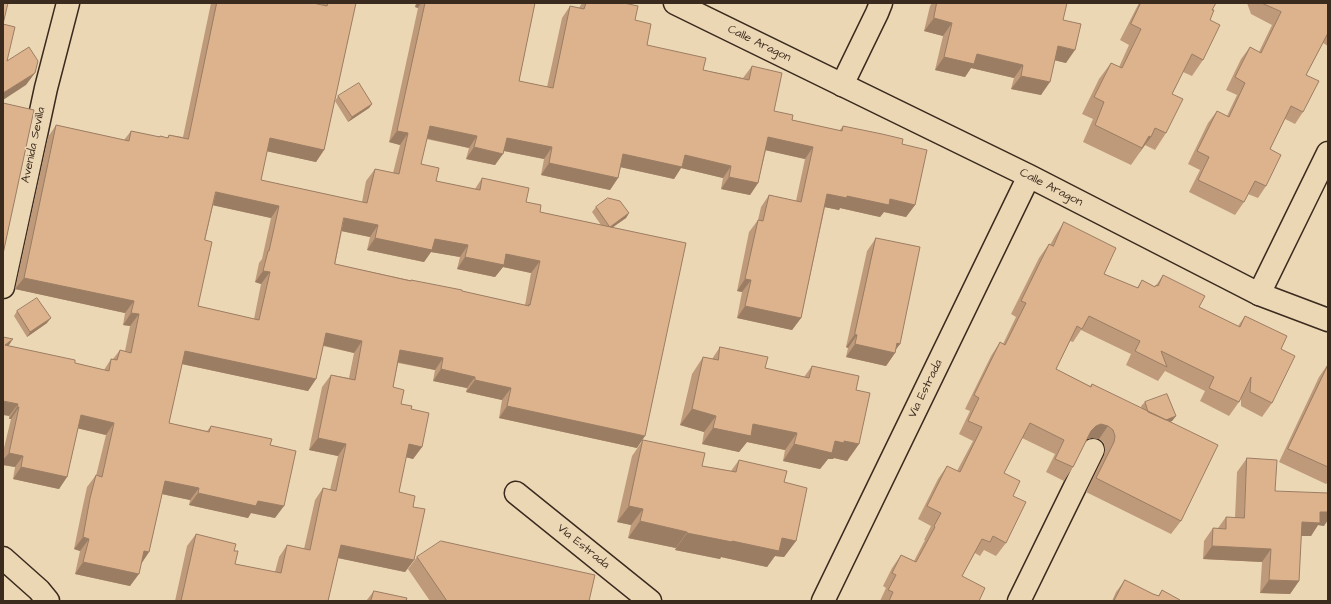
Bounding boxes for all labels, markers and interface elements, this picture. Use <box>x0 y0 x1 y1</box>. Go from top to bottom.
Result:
street label: Calle Aragon <box>725 22 793 66</box>
street label: Avenida Sevilla <box>19 106 49 184</box>
street label: Calle Aragon <box>1017 166 1085 210</box>
street label: Via Estrada <box>906 357 946 421</box>
street label: Via Estrada <box>554 522 612 572</box>

